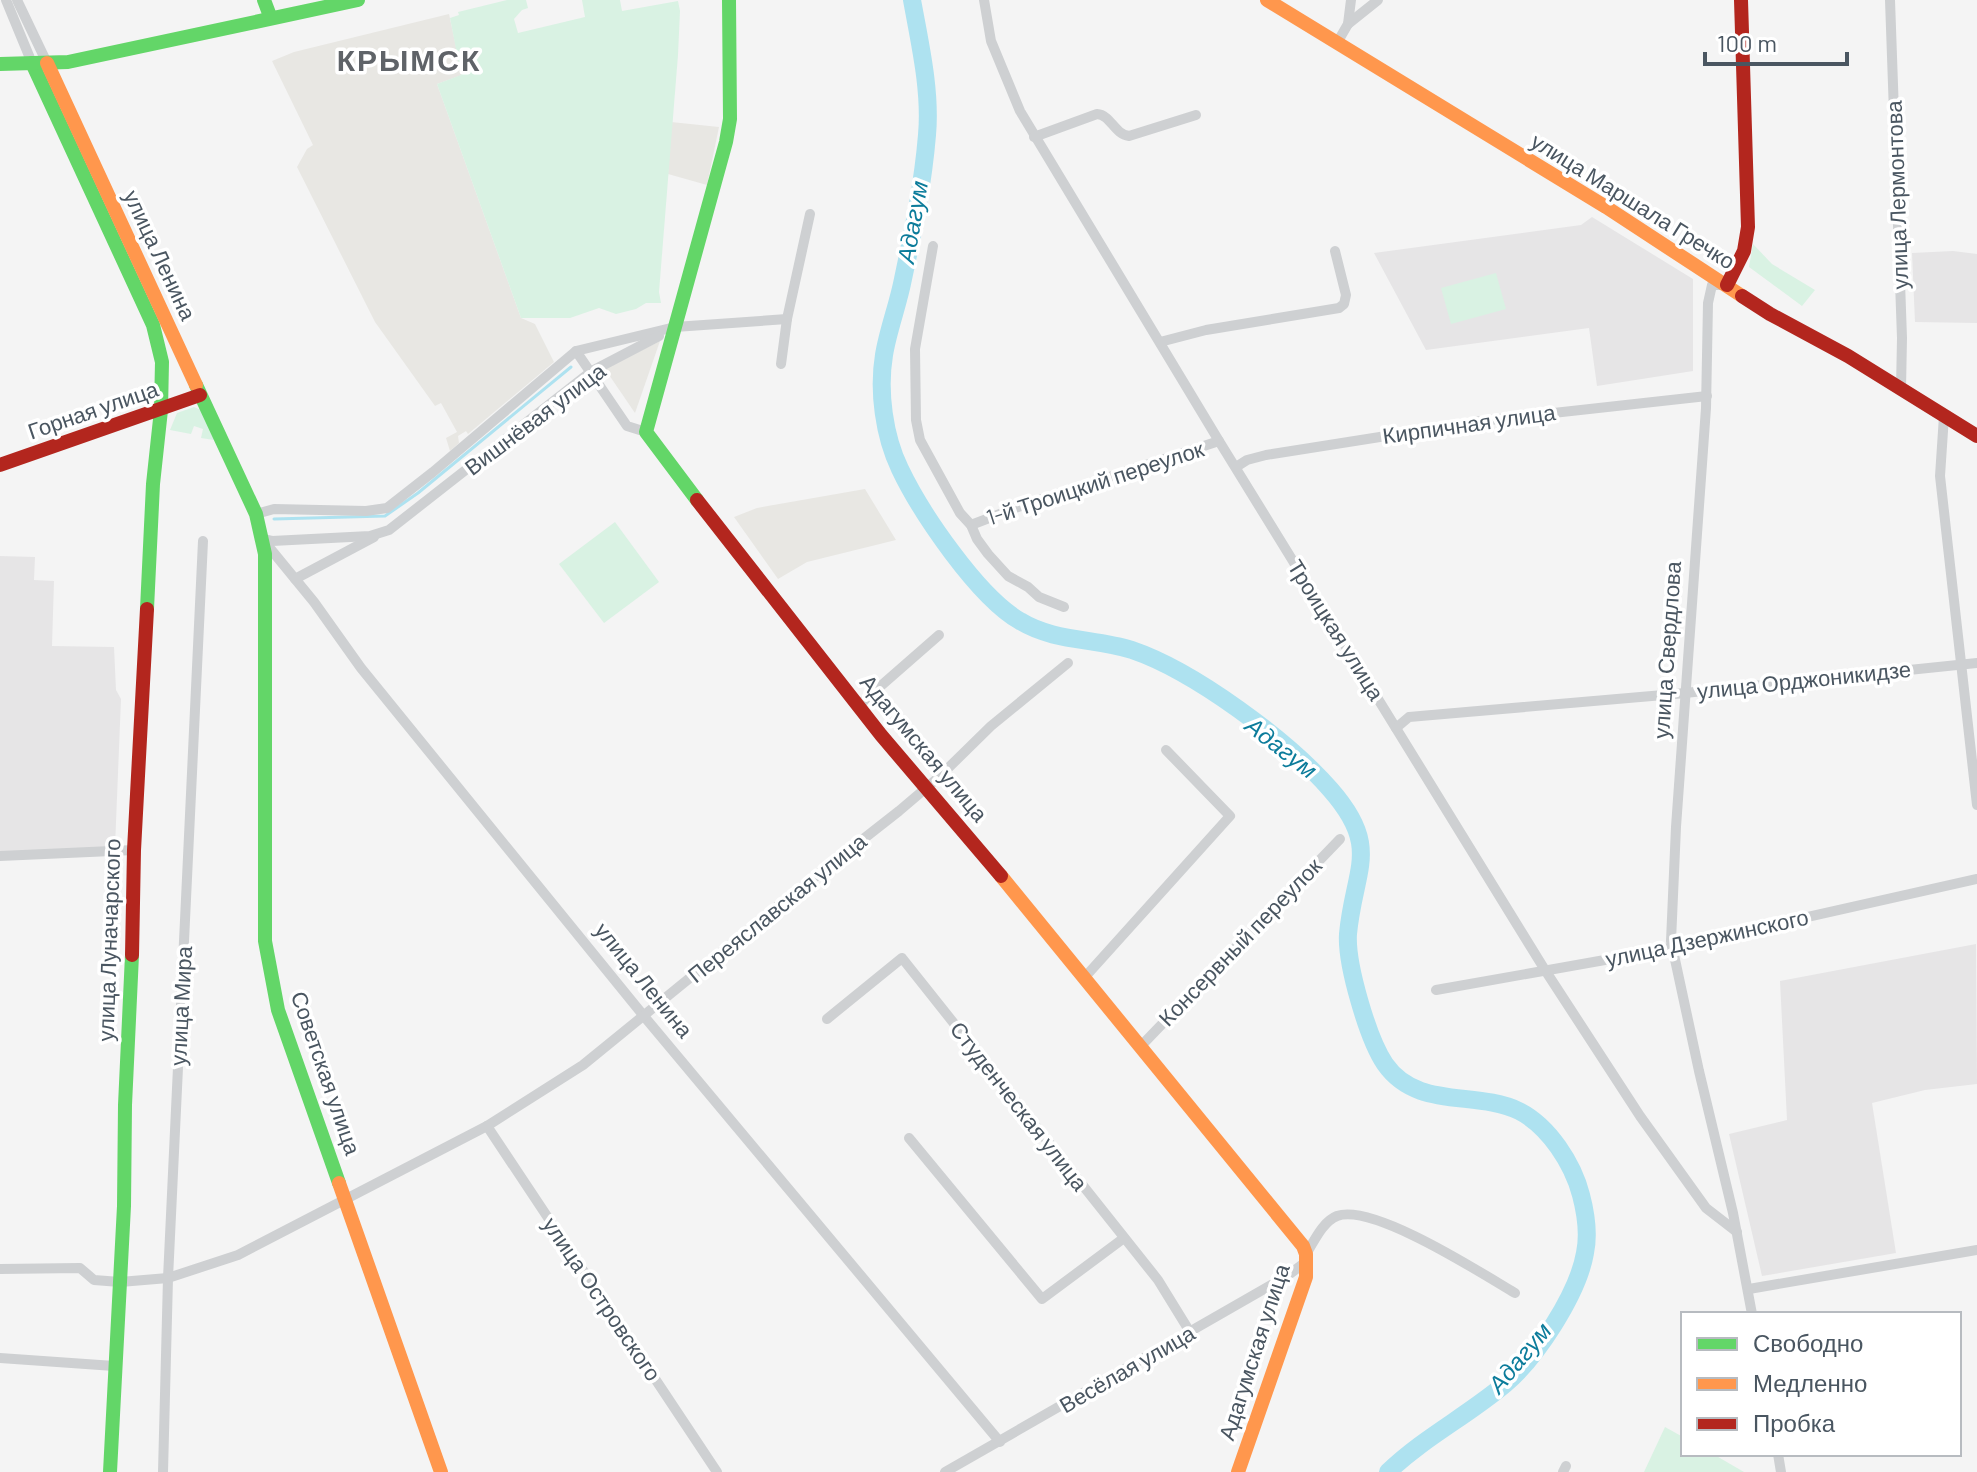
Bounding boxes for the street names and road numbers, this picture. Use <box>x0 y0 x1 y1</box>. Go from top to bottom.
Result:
street label: улица Лермонтова <box>1880 99 1913 290</box>
street label: улица Маршала Гречко <box>1526 127 1740 274</box>
street label: улица Ленина <box>119 185 203 325</box>
street label: Вишнёвая улица <box>459 356 611 480</box>
street label: Горная улица <box>24 374 162 444</box>
street label: Кирпичная улица <box>1381 398 1558 449</box>
street label: 1-й Троицкий переулок <box>983 434 1207 530</box>
street label: Троицкая улица <box>1282 554 1391 706</box>
street label: улица Свердлова <box>1647 559 1686 740</box>
street label: улица Орджоникидзе <box>1696 655 1912 704</box>
street label: Адагумская улица <box>855 669 994 827</box>
street label: Переяславская улица <box>682 827 872 988</box>
street label: улица Луначарского <box>91 838 126 1042</box>
street label: Консервный переулок <box>1153 852 1327 1031</box>
street label: улица Дзержинского <box>1603 903 1811 972</box>
street label: улица Ленина <box>590 917 700 1043</box>
street label: улица Мира <box>164 945 197 1067</box>
street label: Советская улица <box>286 988 367 1159</box>
street label: Студенческая улица <box>945 1016 1094 1196</box>
street label: улица Островского <box>538 1212 667 1386</box>
street label: Адагумская улица <box>1212 1260 1295 1443</box>
street label: Весёлая улица <box>1054 1318 1200 1418</box>

